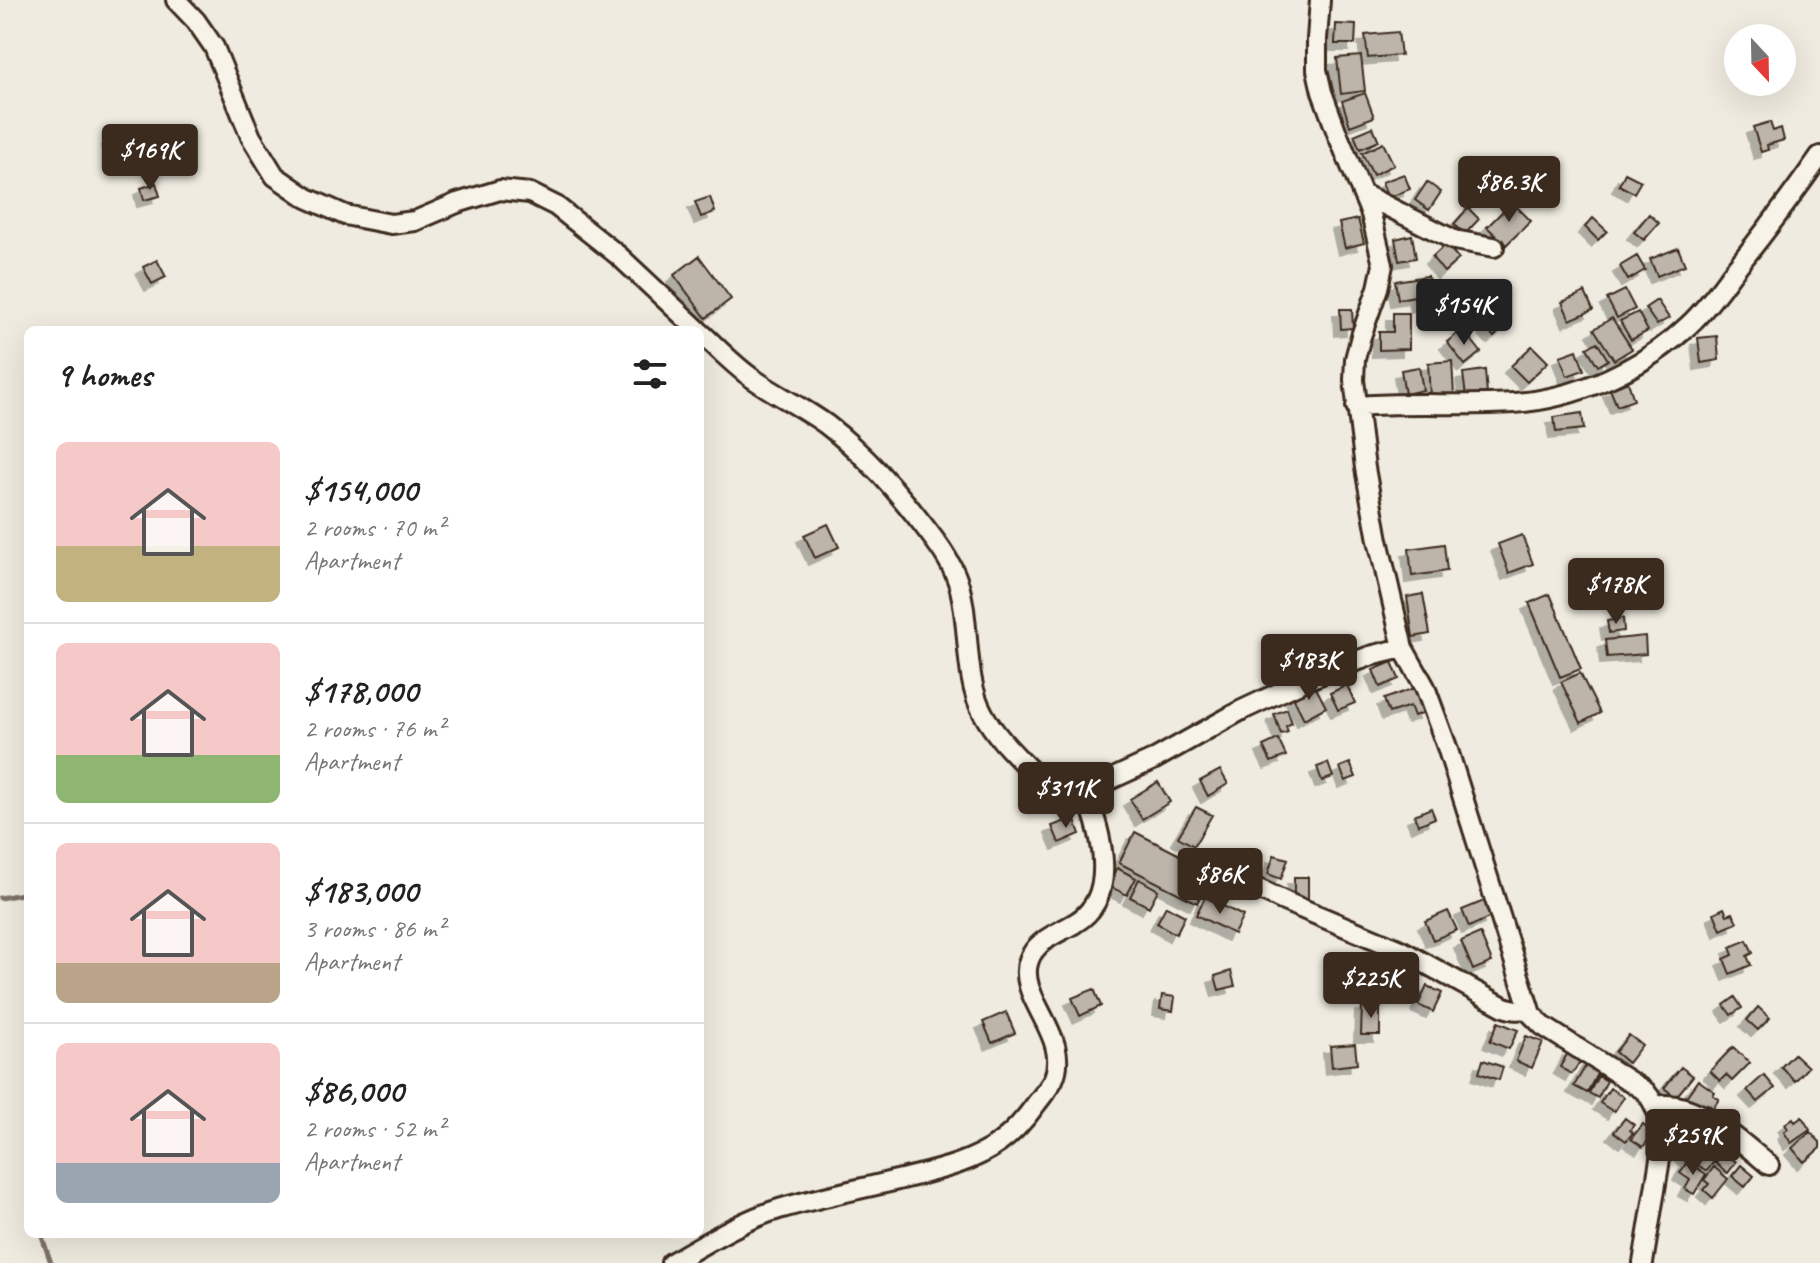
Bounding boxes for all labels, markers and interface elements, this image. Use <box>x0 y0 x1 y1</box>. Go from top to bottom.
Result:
north arrow <box>1724 24 1796 96</box>
map controls <box>1724 24 1796 96</box>
pin: $169K <box>94 124 206 192</box>
text: $169K <box>120 133 180 166</box>
pin: $86.3K <box>1444 156 1574 224</box>
text: $86.3K <box>1476 165 1542 198</box>
pin: $154K <box>1408 279 1520 347</box>
text: $154K <box>1434 288 1494 321</box>
icon: filters <box>628 352 672 396</box>
text: 9 homes <box>56 353 152 396</box>
text: $154,000 <box>304 468 417 511</box>
icon: home <box>120 474 216 570</box>
text: 2 rooms · 70 m² <box>304 511 445 544</box>
text: Apartment <box>304 544 400 577</box>
pin: $178K <box>1560 558 1672 626</box>
text: $178K <box>1586 567 1646 600</box>
pin: $183K <box>1253 634 1365 702</box>
text: $183K <box>1279 643 1339 676</box>
text: $178,000 <box>304 669 418 712</box>
icon: home <box>120 675 216 771</box>
text: 2 rooms · 76 m² <box>304 712 445 745</box>
text: Apartment <box>304 745 400 778</box>
pin: $311K <box>1010 762 1122 830</box>
text: $311K <box>1036 771 1096 804</box>
pin: $86K <box>1173 848 1267 916</box>
text: $86K <box>1196 857 1244 890</box>
text: $183,000 <box>304 869 418 912</box>
icon: home <box>120 875 216 971</box>
text: 3 rooms · 86 m² <box>304 912 445 945</box>
text: Apartment <box>304 945 400 978</box>
pin: $225K <box>1315 952 1427 1020</box>
text: $225K <box>1341 961 1401 994</box>
text: $86,000 <box>304 1069 403 1112</box>
icon: home <box>120 1075 216 1171</box>
pin: $259K <box>1637 1109 1749 1177</box>
text: 2 rooms · 52 m² <box>304 1112 445 1145</box>
text: $259K <box>1663 1118 1723 1151</box>
text: Apartment <box>304 1145 400 1178</box>

